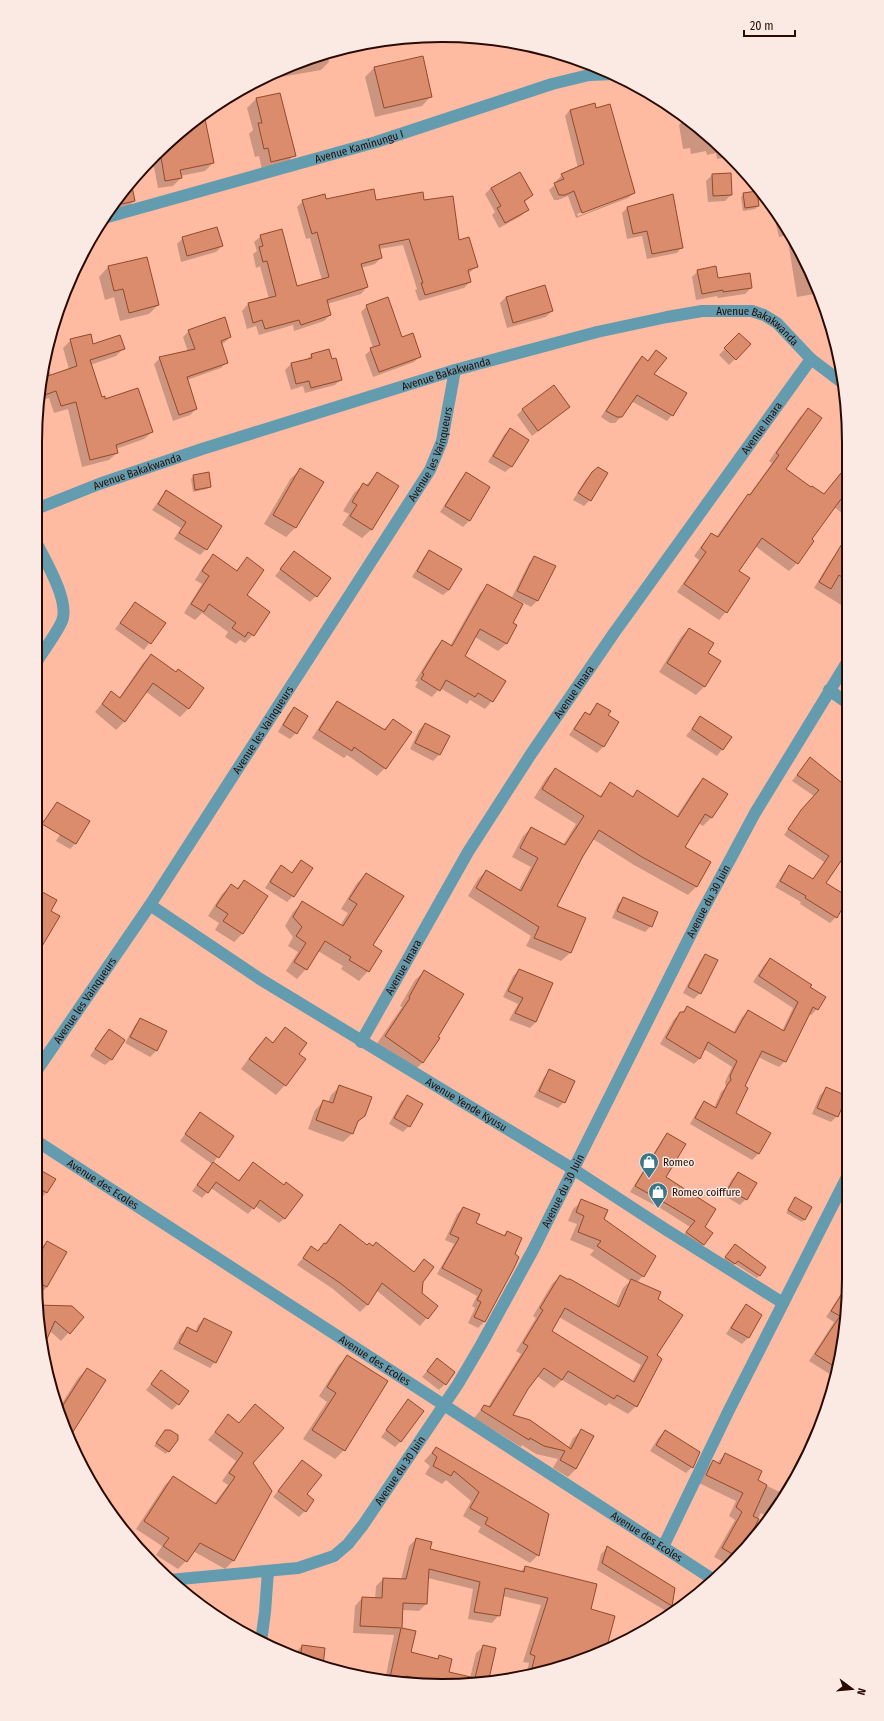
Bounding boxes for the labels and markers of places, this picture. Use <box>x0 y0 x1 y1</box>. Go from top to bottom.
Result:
shop icon: Romeo <box>638 1151 660 1179</box>
place label: Romeo <box>663 1156 695 1169</box>
shop icon: Romeo coiffure <box>647 1181 669 1209</box>
place label: Romeo coiffure <box>672 1186 740 1199</box>

